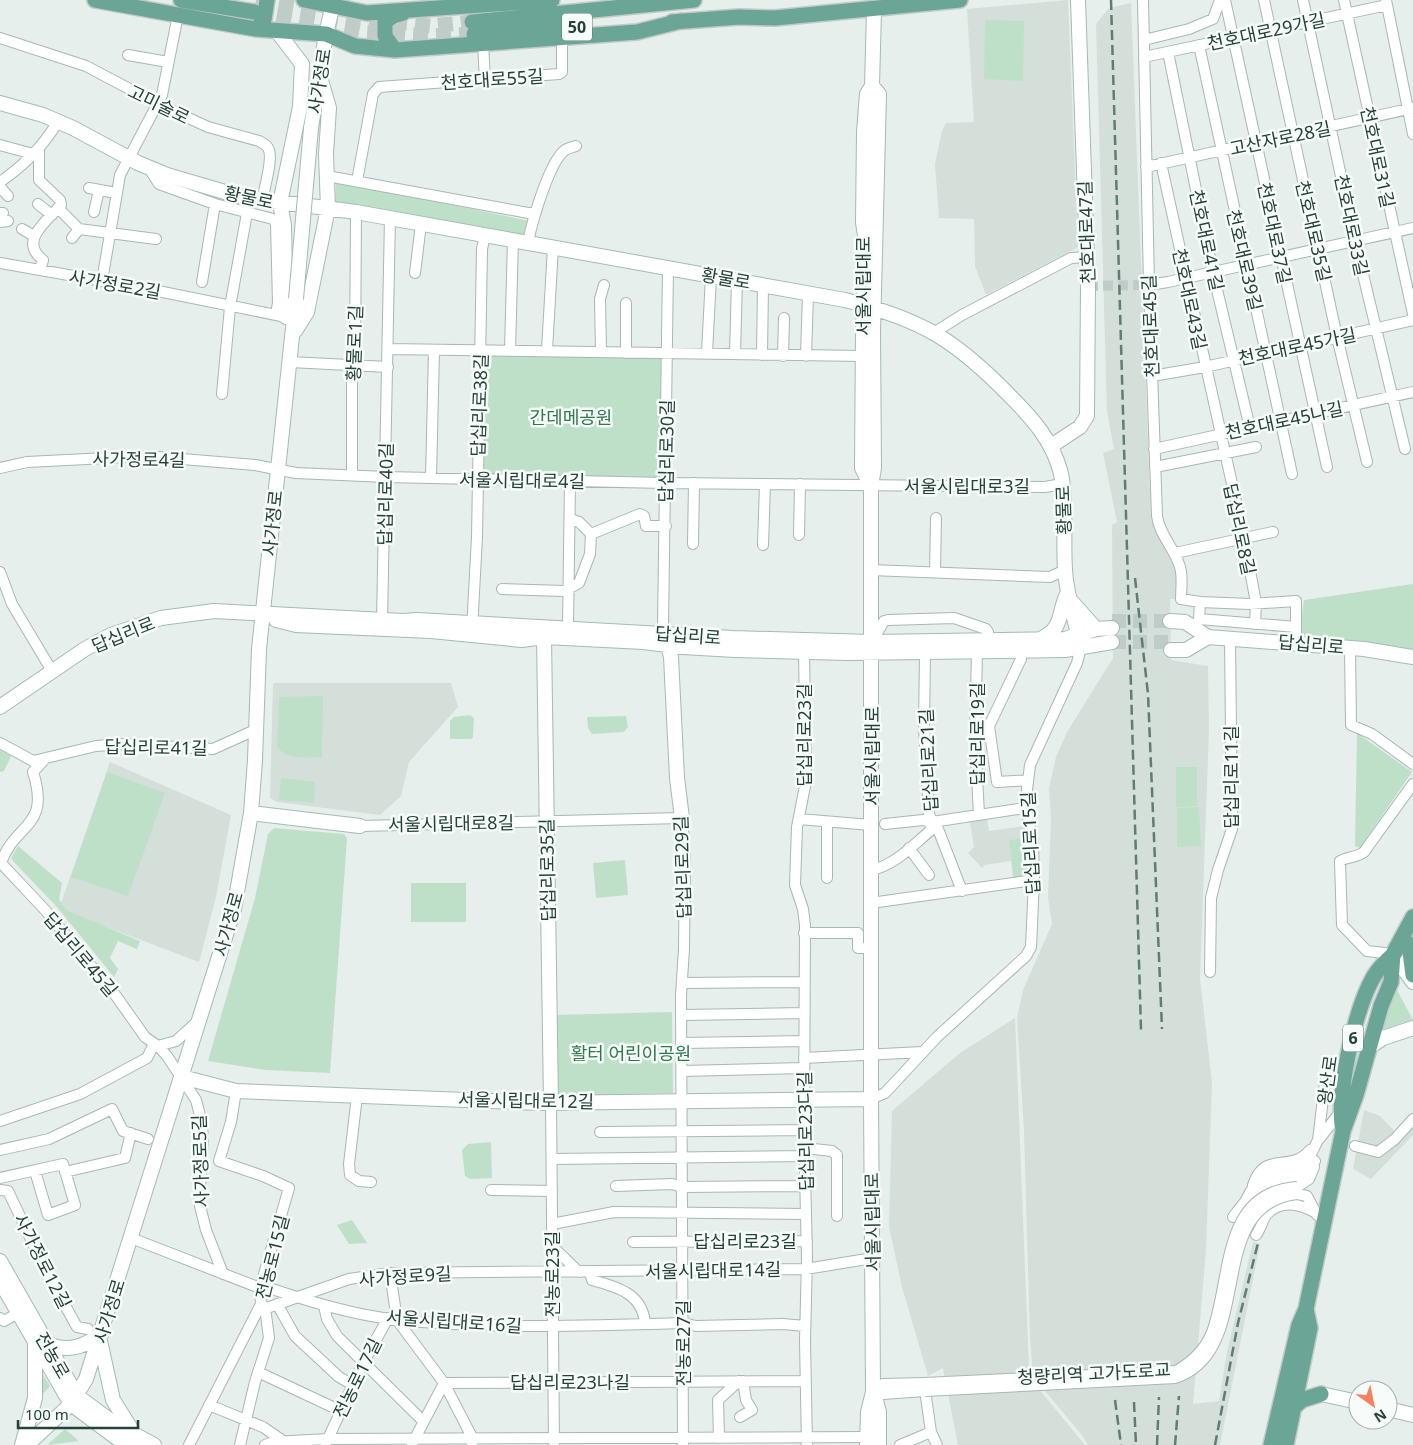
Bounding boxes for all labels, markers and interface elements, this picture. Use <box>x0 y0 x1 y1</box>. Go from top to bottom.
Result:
street label: 천호대로29가길 <box>1205 7 1327 55</box>
road number: 50 <box>562 14 592 41</box>
street label: 사가정로 <box>302 46 336 116</box>
street label: 천호대로55길 <box>440 63 544 95</box>
street label: 고미술로 <box>124 79 194 129</box>
street label: 천호대로31길 <box>1356 104 1400 210</box>
street label: 고산자로28길 <box>1227 116 1333 160</box>
street label: 천호대로33길 <box>1330 172 1374 278</box>
street label: 천호대로35길 <box>1291 178 1337 284</box>
street label: 황물로 <box>222 180 276 214</box>
street label: 천호대로47길 <box>1072 180 1100 284</box>
street label: 천호대로37길 <box>1253 180 1297 286</box>
street label: 천호대로41길 <box>1185 187 1229 293</box>
street label: 천호대로39길 <box>1222 207 1268 313</box>
street label: 서울시립대로 <box>851 236 875 336</box>
street label: 천호대로43길 <box>1168 246 1212 352</box>
street label: 황물로 <box>699 262 753 294</box>
street label: 사가정로2길 <box>67 264 163 304</box>
street label: 천호대로45길 <box>1136 274 1164 378</box>
street label: 황물로1길 <box>341 304 367 382</box>
street label: 천호대로45가길 <box>1236 322 1358 370</box>
street label: 답십리로38길 <box>465 353 493 457</box>
street label: 천호대로45나길 <box>1223 396 1345 444</box>
street label: 답십리로30길 <box>653 399 679 503</box>
park label: 간데메공원 <box>530 405 612 429</box>
street label: 답십리로40길 <box>372 442 398 546</box>
street label: 사가정로4길 <box>92 446 186 472</box>
street label: 서울시립대로4길 <box>459 467 585 493</box>
street label: 서울시립대로3길 <box>904 474 1030 498</box>
street label: 답십리로8길 <box>1219 481 1261 577</box>
street label: 황물로 <box>1050 485 1076 535</box>
street label: 사가정로 <box>257 489 287 557</box>
street label: 답십리로 <box>88 610 158 658</box>
street label: 답십리로 <box>654 621 722 649</box>
street label: 답십리로 <box>1277 629 1345 659</box>
street label: 답십리로19길 <box>965 682 989 786</box>
street label: 답십리로23길 <box>792 683 816 787</box>
street label: 서울시립대로 <box>860 706 884 806</box>
street label: 답십리로21길 <box>913 708 943 812</box>
street label: 답십리로11길 <box>1219 725 1243 829</box>
street label: 답십리로41길 <box>104 734 208 760</box>
street label: 답십리로15길 <box>1015 791 1045 895</box>
street label: 서울시립대로8길 <box>388 810 514 836</box>
street label: 답십리로29길 <box>668 815 696 919</box>
street label: 답십리로35길 <box>534 818 560 922</box>
street label: 사가정로 <box>208 889 248 959</box>
street label: 답십리로45길 <box>39 907 123 1001</box>
road number: 6 <box>1343 1024 1363 1052</box>
park label: 활터 어린이공원 <box>571 1041 691 1065</box>
street label: 왕산로 <box>1312 1054 1342 1106</box>
street label: 답십리로23다길 <box>792 1071 818 1191</box>
street label: 서울시립대로12길 <box>458 1087 594 1113</box>
street label: 사가정로5길 <box>186 1114 214 1208</box>
street label: 서울시립대로 <box>859 1172 885 1272</box>
street label: 사가정로12길 <box>9 1209 77 1313</box>
street label: 전농로15길 <box>250 1212 294 1302</box>
street label: 답십리로23길 <box>693 1229 797 1253</box>
street label: 전농로23길 <box>540 1231 564 1317</box>
street label: 서울시립대로14길 <box>645 1257 781 1283</box>
street label: 사가정로9길 <box>358 1261 452 1291</box>
street label: 사가정로 <box>88 1276 130 1346</box>
street label: 전농로27길 <box>671 1300 695 1386</box>
street label: 서울시립대로16길 <box>385 1304 523 1338</box>
street label: 전농로 <box>30 1327 76 1383</box>
street label: 전농로17길 <box>327 1334 387 1422</box>
street label: 청량리역 고가도로교 <box>1017 1357 1171 1389</box>
street label: 답십리로23나길 <box>510 1370 630 1394</box>
north arrow <box>1348 1380 1398 1430</box>
scale bar <box>18 1398 138 1430</box>
text: 100 m <box>25 1404 69 1424</box>
text: N <box>1370 1405 1390 1427</box>

